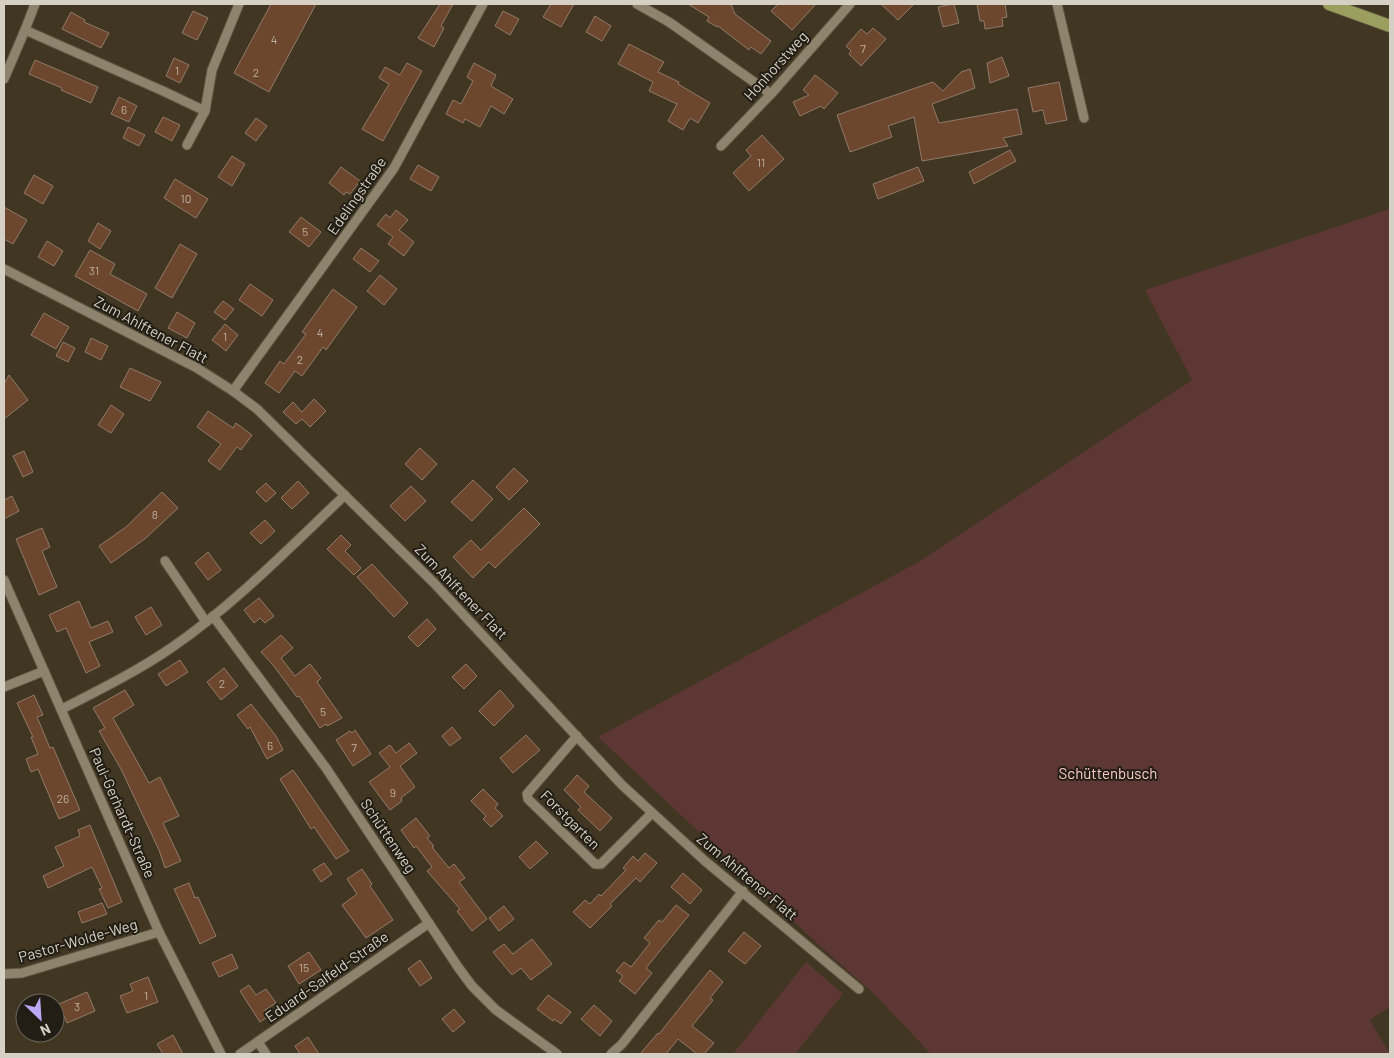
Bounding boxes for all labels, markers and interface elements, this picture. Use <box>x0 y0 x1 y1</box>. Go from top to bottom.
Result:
street label: Honhorstweg <box>740 27 811 104</box>
house number: 4 <box>271 32 277 46</box>
house number: 7 <box>860 41 866 55</box>
house number: 1 <box>175 63 179 77</box>
house number: 2 <box>253 65 259 79</box>
house number: 6 <box>121 102 127 116</box>
street label: Edelingstraße <box>323 153 390 238</box>
house number: 11 <box>757 155 765 169</box>
house number: 10 <box>181 191 191 205</box>
house number: 5 <box>302 224 308 238</box>
house number: 31 <box>89 263 99 277</box>
street label: Zum Ahlftener Flatt <box>92 292 211 367</box>
house number: 4 <box>317 325 323 339</box>
house number: 1 <box>223 329 227 343</box>
house number: 2 <box>297 352 303 366</box>
house number: 8 <box>152 507 158 521</box>
street label: Zum Ahlftener Flatt <box>412 540 512 643</box>
house number: 2 <box>219 676 225 690</box>
house number: 5 <box>320 704 326 718</box>
house number: 6 <box>267 738 273 752</box>
house number: 7 <box>351 740 357 754</box>
street label: Paul-Gerhardt-Straße <box>86 745 160 881</box>
park label: Schüttenbusch <box>1059 764 1157 782</box>
house number: 9 <box>390 785 396 799</box>
street label: Forstgarten <box>537 786 604 853</box>
house number: 26 <box>57 791 69 805</box>
street label: Schüttenweg <box>357 795 420 876</box>
street label: Zum Ahlftener Flatt <box>694 829 802 924</box>
street label: Pastor-Wolde-Weg <box>16 914 139 966</box>
street label: Eduard-Salfeld-Straße <box>261 927 391 1025</box>
house number: 15 <box>299 960 309 974</box>
house number: 1 <box>144 988 148 1002</box>
north arrow <box>15 993 65 1043</box>
house number: 3 <box>74 999 80 1013</box>
text: N <box>38 1021 54 1040</box>

